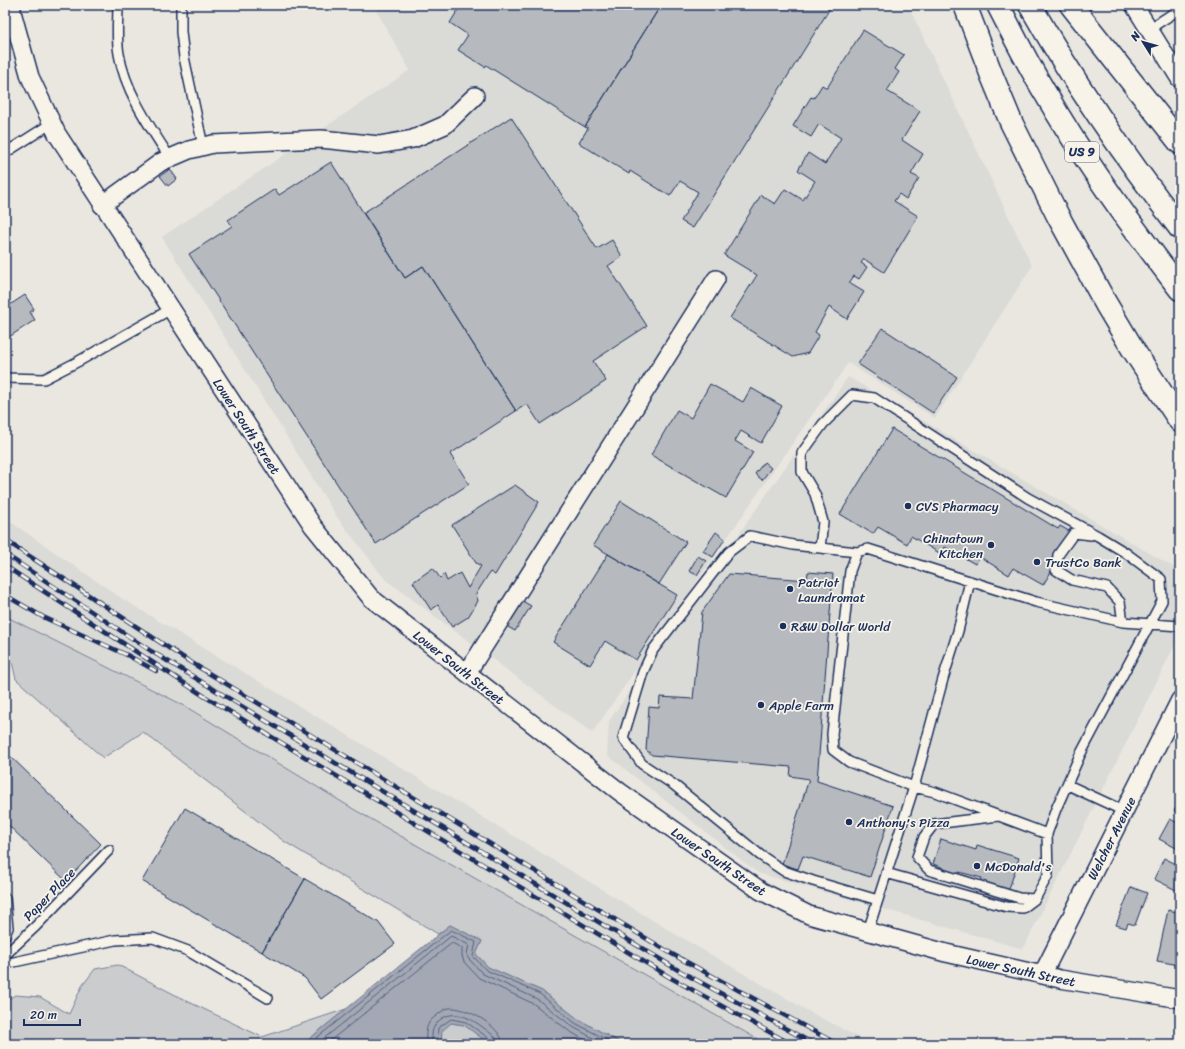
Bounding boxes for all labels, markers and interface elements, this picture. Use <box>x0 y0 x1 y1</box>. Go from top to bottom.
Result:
north arrow <box>1123 22 1163 62</box>
text: N <box>1125 27 1146 46</box>
road number: US 9 <box>1065 142 1099 162</box>
street label: Lower South Street <box>207 373 287 479</box>
place label: CVS Pharmacy <box>916 495 999 518</box>
marker: CVS Pharmacy <box>903 501 913 511</box>
place label: Chinatown Kitchen <box>923 527 983 565</box>
marker: Chinatown Kitchen <box>986 540 996 550</box>
place label: TrustCo Bank <box>1045 551 1122 574</box>
marker: TrustCo Bank <box>1032 557 1042 567</box>
place label: Patriot Laundromat <box>798 571 866 609</box>
marker: Patriot Laundromat <box>785 584 795 594</box>
place label: R&W Dollar World <box>791 615 891 638</box>
marker: R&W Dollar World <box>778 621 788 631</box>
street label: Lower South Street <box>408 624 510 711</box>
place label: Apple Farm <box>768 694 834 717</box>
marker: Apple Farm <box>756 700 766 710</box>
street label: Welcher Avenue <box>1081 792 1142 884</box>
place label: Anthony's Pizza <box>856 811 950 834</box>
marker: Anthony's Pizza <box>844 817 854 827</box>
street label: Lower South Street <box>666 821 771 902</box>
place label: McDonald's <box>985 855 1051 878</box>
marker: McDonald's <box>972 861 982 871</box>
street label: Paper Place <box>18 862 81 927</box>
street label: Lower South Street <box>964 948 1078 993</box>
scale bar <box>24 1001 80 1027</box>
text: 20 m <box>30 1004 57 1026</box>

